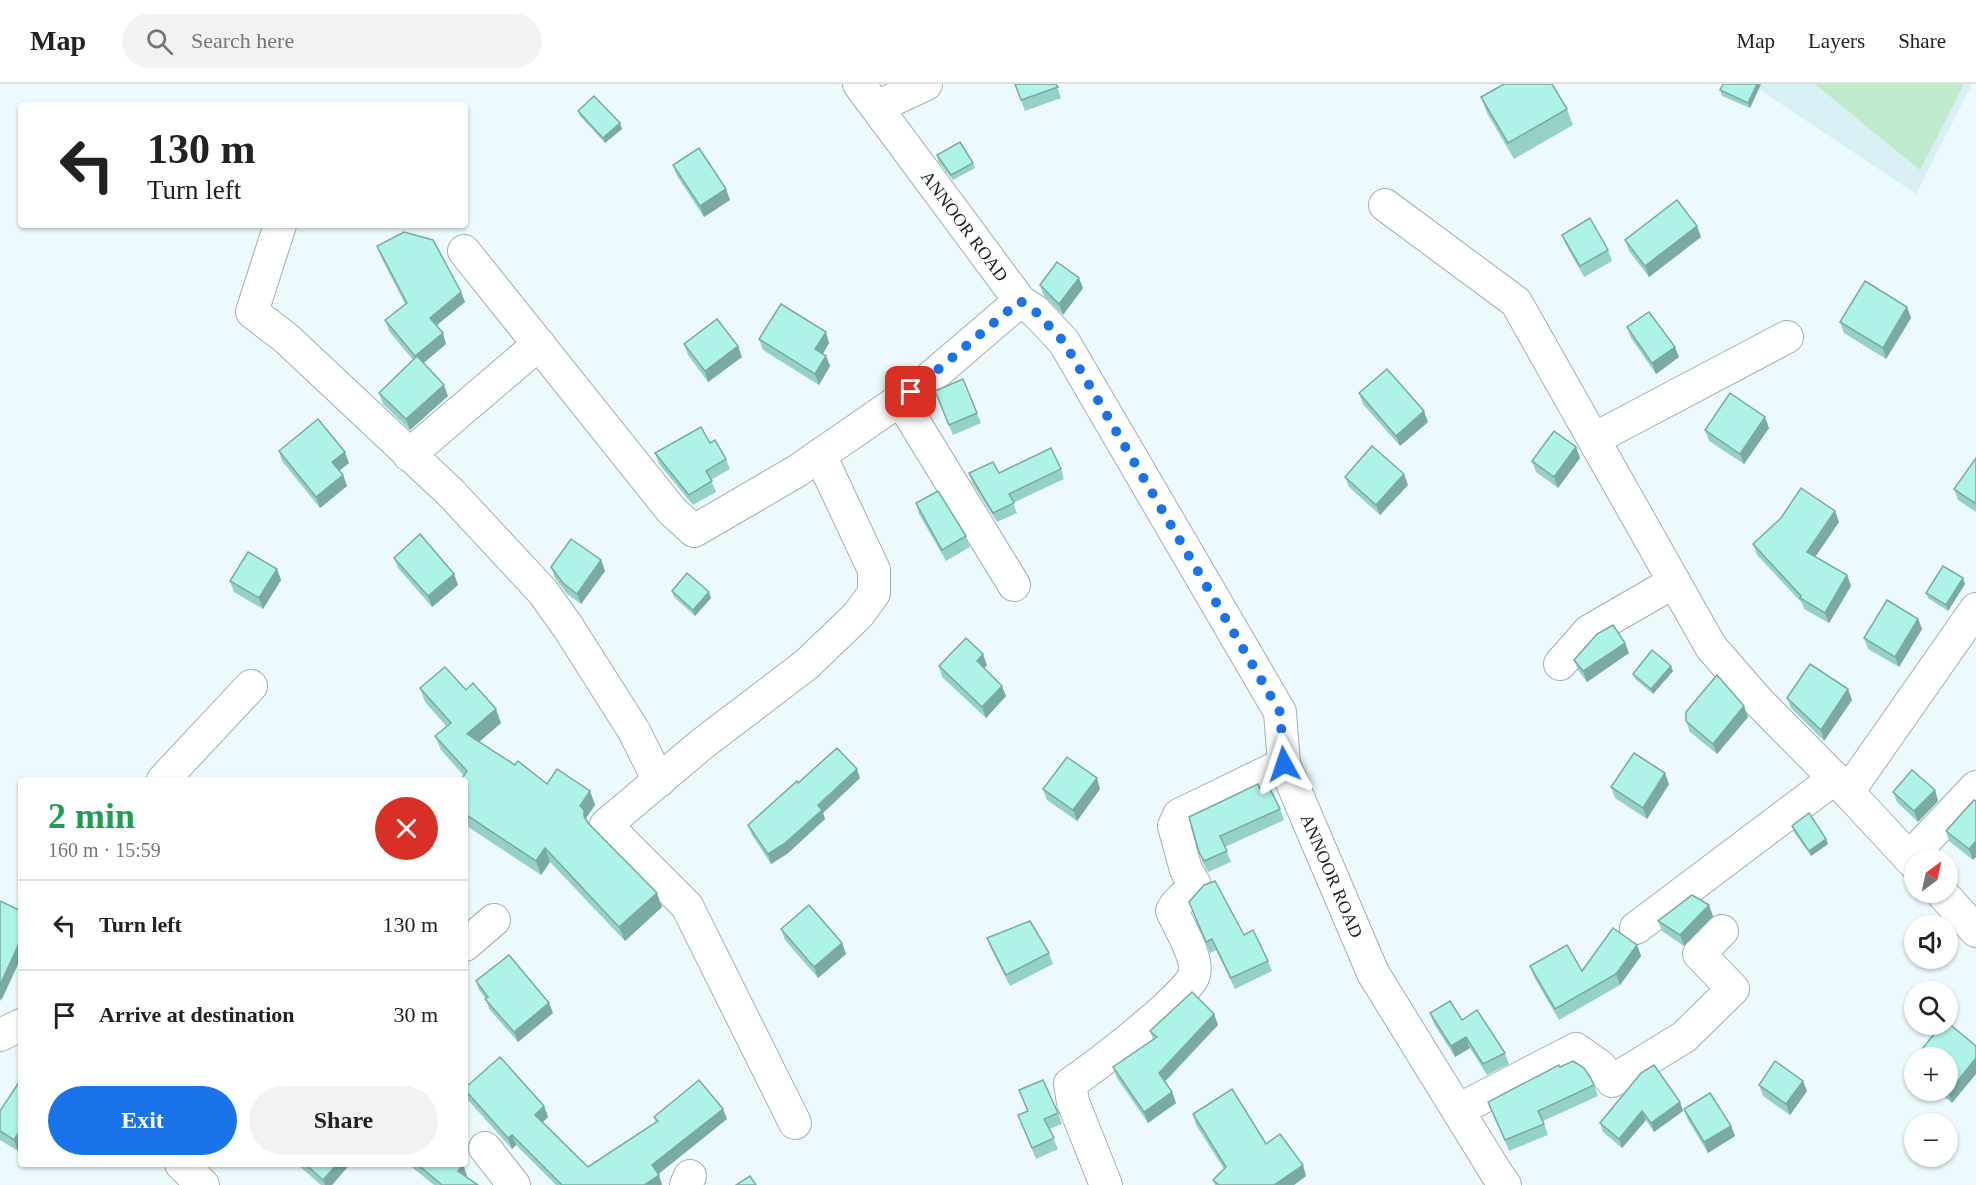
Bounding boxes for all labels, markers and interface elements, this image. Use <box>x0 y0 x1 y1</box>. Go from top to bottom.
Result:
search box <box>122 14 542 68</box>
text: Map <box>30 25 86 56</box>
icon: search <box>143 25 176 58</box>
text: Search here <box>191 28 294 53</box>
text: Map <box>1737 29 1775 53</box>
text: Layers <box>1808 29 1865 53</box>
text: Share <box>1898 29 1946 53</box>
icon: left <box>48 126 126 204</box>
text: 130 m <box>147 126 256 172</box>
street label: ANNOOR ROAD <box>917 167 1012 285</box>
text: Turn left <box>147 175 241 205</box>
pin <box>885 366 936 417</box>
icon: arrive <box>894 375 927 408</box>
position arrow <box>1252 732 1316 796</box>
text: 2 min <box>48 796 135 836</box>
button: close <box>375 797 438 860</box>
street label: ANNOOR ROAD <box>1297 811 1367 941</box>
text: 160 m · 15:59 <box>48 839 161 861</box>
north arrow <box>1904 849 1958 903</box>
map controls <box>1904 849 1958 1167</box>
icon: left <box>48 909 81 942</box>
text: Turn left <box>99 912 182 937</box>
text: 130 m <box>382 912 438 937</box>
button: sound <box>1904 915 1958 969</box>
button: search <box>1904 981 1958 1035</box>
icon: arrive <box>48 999 81 1032</box>
text: Arrive at destination <box>99 1002 295 1027</box>
text: 30 m <box>393 1002 438 1027</box>
button: + <box>1904 1047 1958 1101</box>
button: Exit <box>48 1086 237 1155</box>
button: Share <box>249 1086 438 1155</box>
button: − <box>1904 1113 1958 1167</box>

